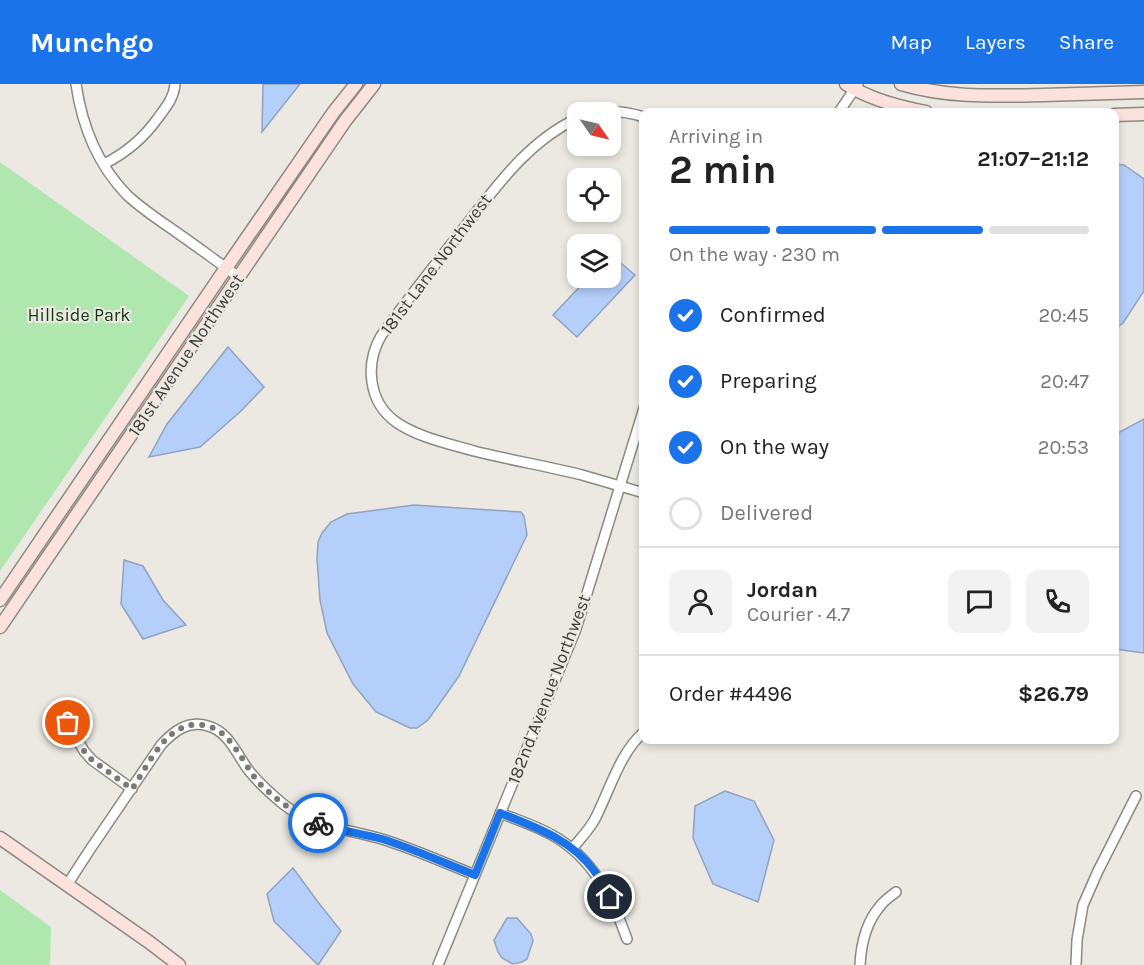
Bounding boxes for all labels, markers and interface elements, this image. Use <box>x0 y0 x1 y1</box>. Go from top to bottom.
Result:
text: Munchgo <box>30 26 154 59</box>
text: Map <box>890 30 932 54</box>
text: Layers <box>965 30 1026 54</box>
text: Share <box>1059 30 1114 54</box>
north arrow <box>567 102 621 156</box>
map controls <box>567 102 621 288</box>
text: Arriving in <box>669 125 763 148</box>
text: 21:07–21:12 <box>977 146 1089 172</box>
text: 2 min <box>669 147 777 193</box>
button: locate <box>567 168 621 222</box>
street label: 181st Lane Northwest <box>376 189 496 339</box>
button: layers <box>567 234 621 288</box>
text: On the way · 230 m <box>669 243 840 266</box>
street label: 181st Avenue Northwest <box>123 269 249 441</box>
icon: check <box>669 299 702 332</box>
text: Confirmed <box>720 302 826 328</box>
park label: Hillside Park <box>27 304 131 326</box>
text: 20:45 <box>1038 304 1089 327</box>
icon: check <box>669 365 702 398</box>
text: Preparing <box>720 368 817 394</box>
text: 20:47 <box>1040 370 1089 393</box>
icon: check <box>669 431 702 464</box>
text: On the way <box>720 434 829 460</box>
text: 20:53 <box>1038 436 1089 459</box>
text: Delivered <box>720 500 813 526</box>
button: person <box>669 570 732 633</box>
button: chat <box>948 570 1011 633</box>
button: phone <box>1026 570 1089 633</box>
text: Jordan <box>747 577 818 603</box>
street label: 182nd Avenue Northwest <box>503 591 595 787</box>
text: Courier · 4.7 <box>747 603 850 626</box>
text: Order #4496 <box>669 681 792 707</box>
text: $26.79 <box>1018 681 1089 707</box>
pin <box>42 697 93 748</box>
icon: bag <box>51 706 84 739</box>
courier <box>288 793 348 853</box>
icon: bike <box>302 807 335 840</box>
pin <box>584 871 635 922</box>
icon: home <box>593 880 626 913</box>

